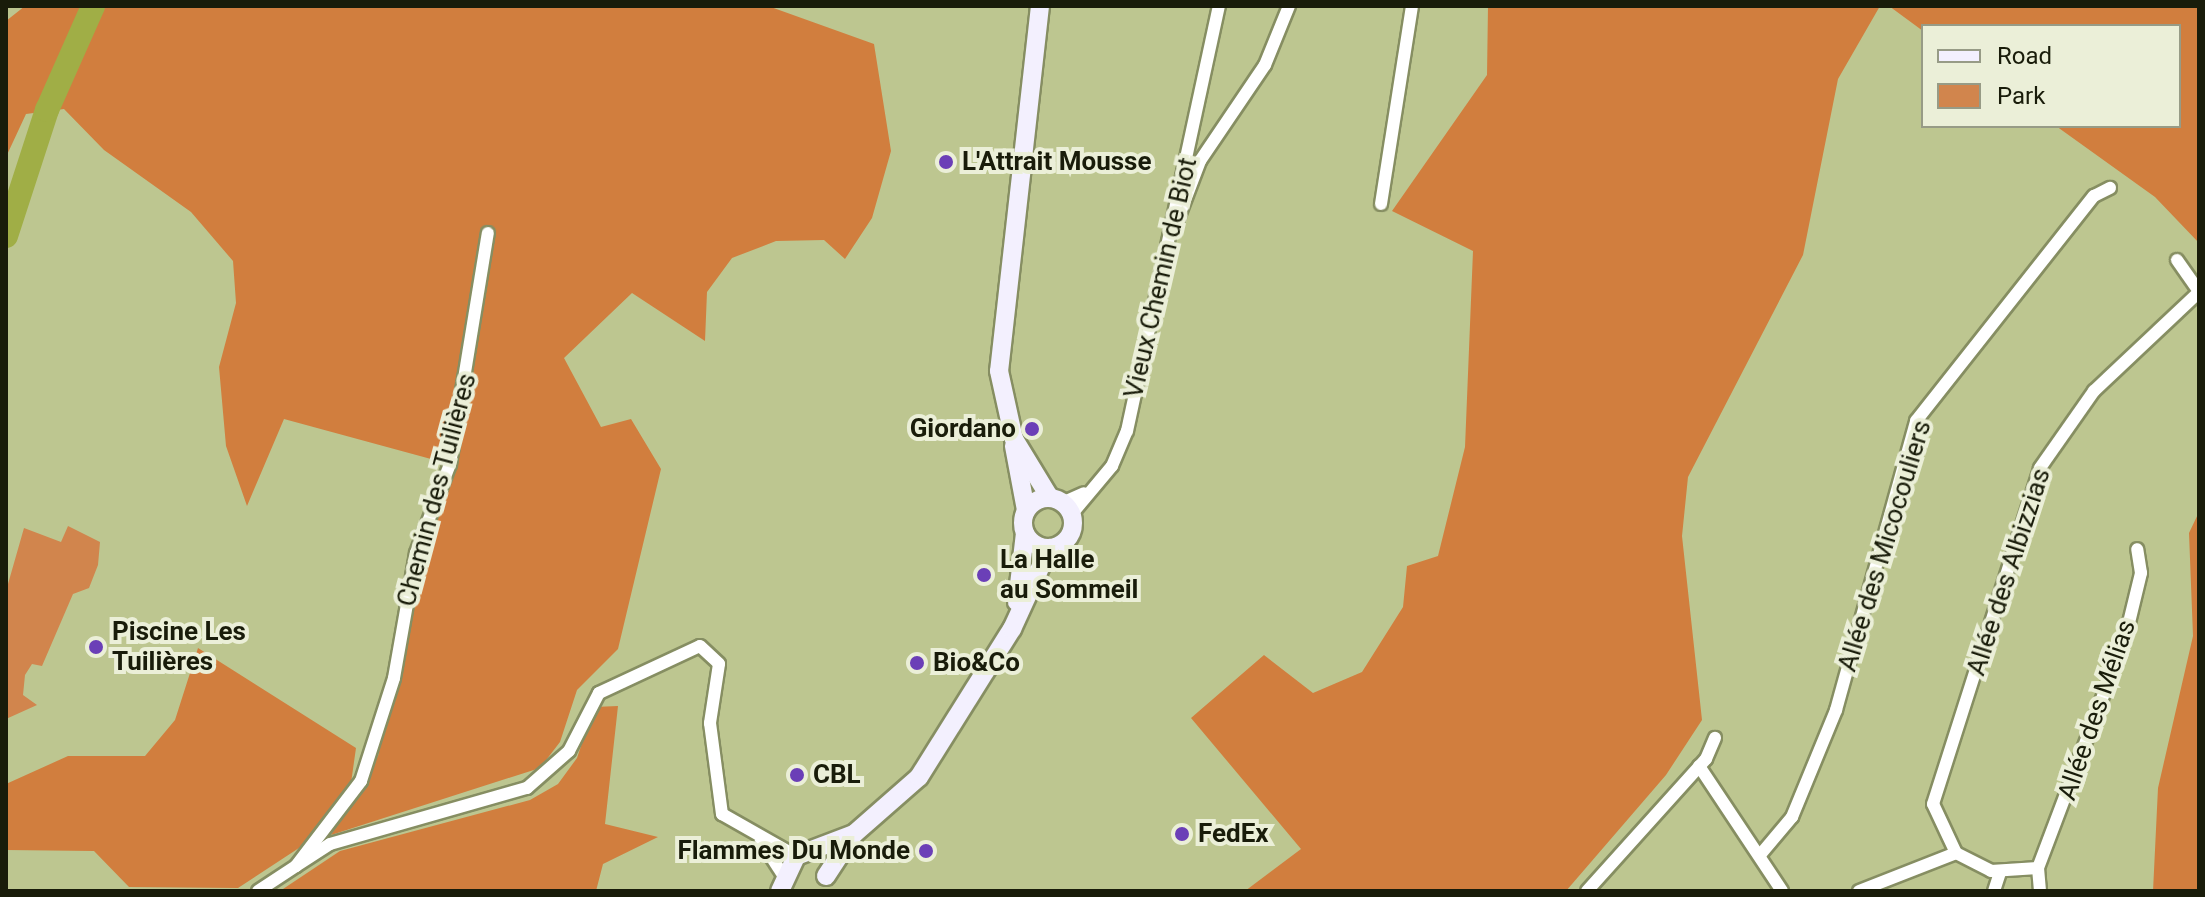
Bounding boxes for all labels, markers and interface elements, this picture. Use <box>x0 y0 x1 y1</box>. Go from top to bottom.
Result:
legend <box>1921 24 2181 128</box>
text: Road <box>1997 42 2052 70</box>
text: Park <box>1997 82 2045 110</box>
place label: L'Attrait Mousse <box>962 146 1151 178</box>
marker: L'Attrait Mousse <box>937 153 955 171</box>
street label: Vieux Chemin de Biot <box>1118 155 1204 401</box>
street label: Chemin des Tuilières <box>391 370 483 610</box>
place label: Giordano <box>910 413 1016 445</box>
street label: Allée des Micocouliers <box>1832 417 1938 675</box>
marker: Giordano <box>1023 420 1041 438</box>
street label: Allée des Albizzias <box>1961 465 2057 679</box>
place label: La Halle au Sommeil <box>1000 544 1138 606</box>
marker: La Halle au Sommeil <box>975 566 993 584</box>
place label: Piscine Les Tuilières <box>112 616 246 678</box>
street label: Allée des Mélias <box>2052 616 2142 804</box>
marker: Piscine Les Tuilières <box>87 638 105 656</box>
place label: Bio&Co <box>933 647 1020 679</box>
marker: Bio&Co <box>908 654 926 672</box>
place label: CBL <box>813 759 861 791</box>
marker: CBL <box>788 766 806 784</box>
place label: FedEx <box>1198 818 1269 850</box>
marker: FedEx <box>1173 825 1191 843</box>
place label: Flammes Du Monde <box>677 835 910 867</box>
marker: Flammes Du Monde <box>917 842 935 860</box>

